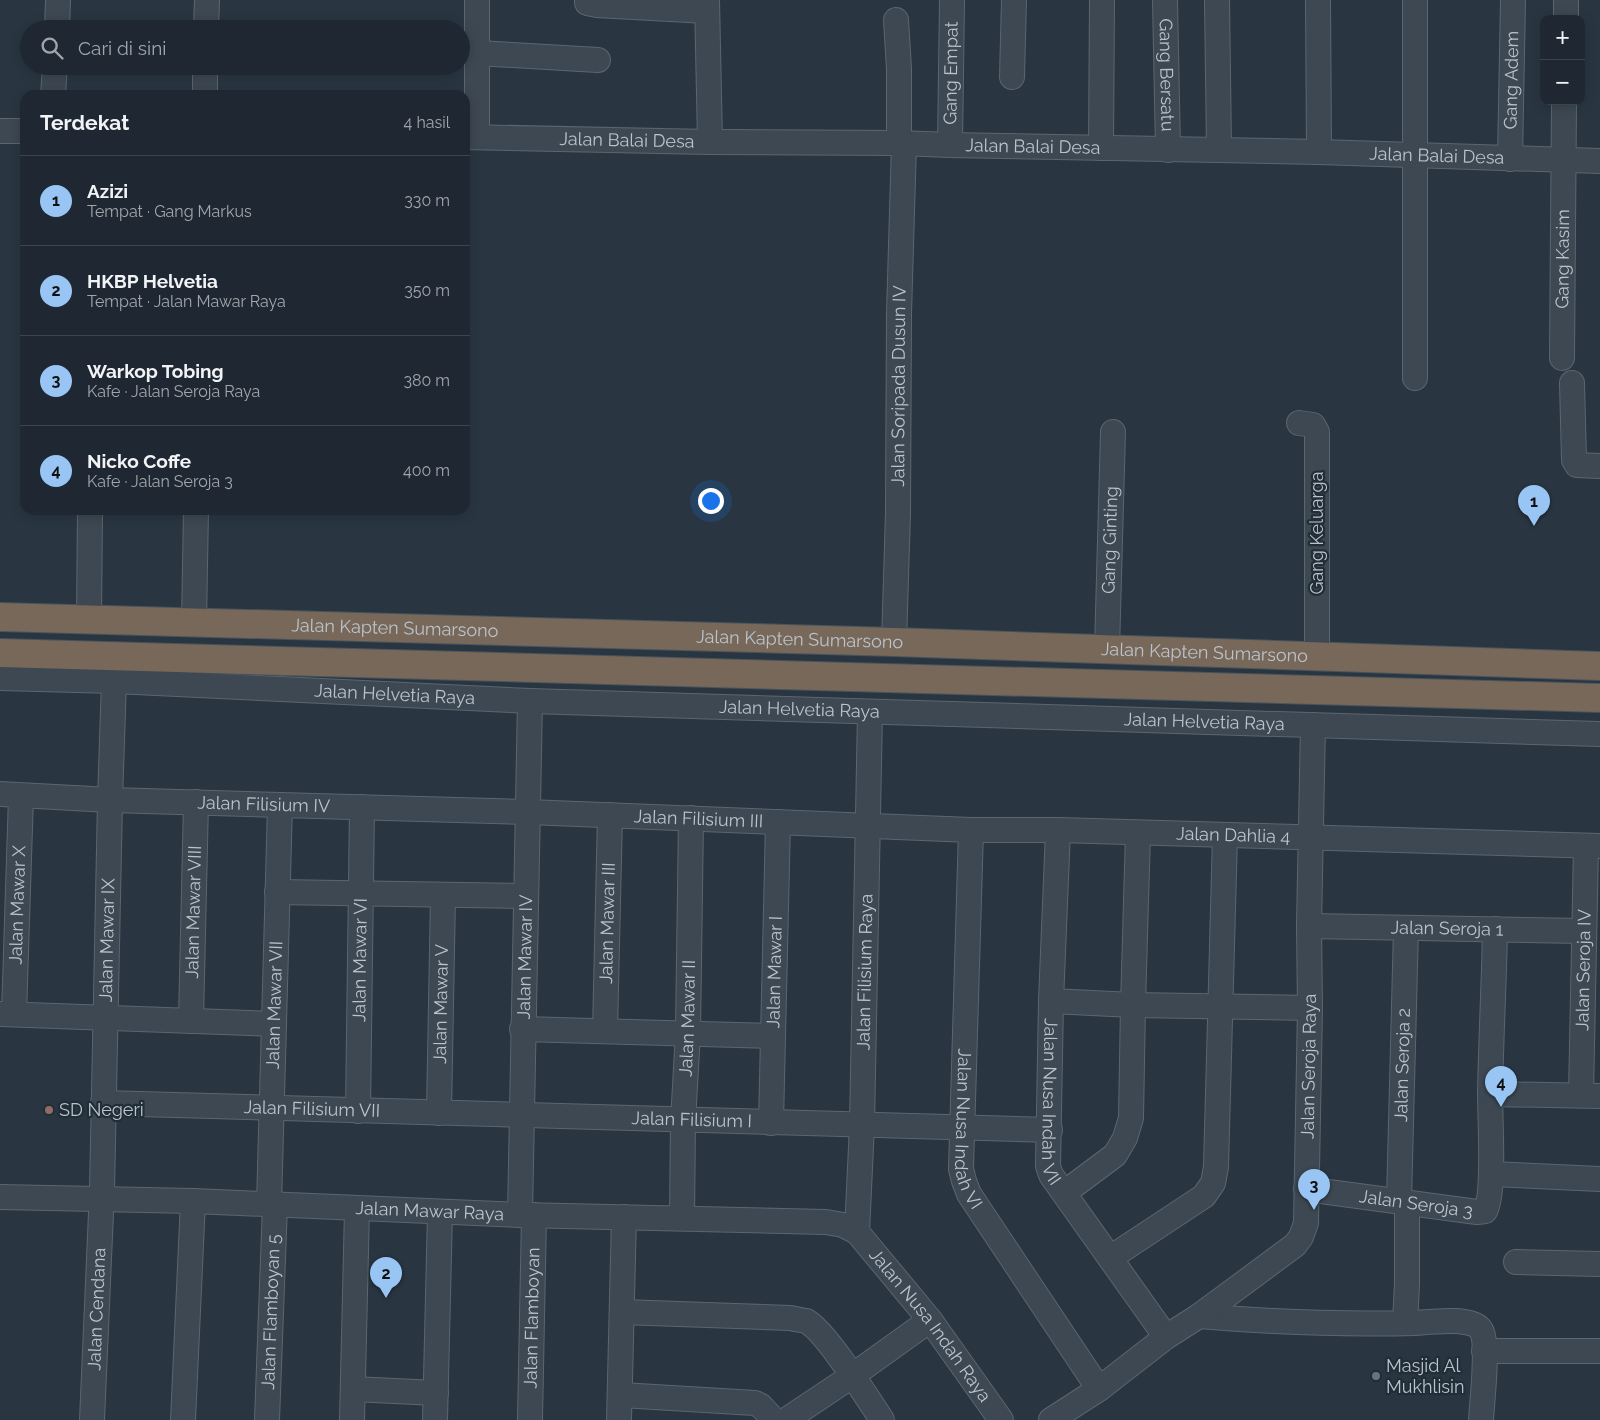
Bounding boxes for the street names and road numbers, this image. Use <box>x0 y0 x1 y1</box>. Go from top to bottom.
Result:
street label: Gang Bersatu <box>1155 18 1179 132</box>
street label: Gang Empat <box>939 21 962 125</box>
street label: Gang Adem <box>1500 31 1522 129</box>
street label: Jalan Balai Desa <box>559 128 695 152</box>
street label: Jalan Balai Desa <box>965 134 1101 158</box>
street label: Jalan Balai Desa <box>1369 143 1505 168</box>
street label: Gang Kasim <box>1551 209 1573 309</box>
street label: Jalan Soripada Dusun IV <box>887 285 910 487</box>
street label: Gang Keluarga <box>1306 472 1327 594</box>
street label: Gang Ginting <box>1098 486 1121 594</box>
street label: Jalan Kapten Sumarsono <box>291 614 499 641</box>
street label: Jalan Kapten Sumarsono <box>696 625 904 652</box>
street label: Jalan Kapten Sumarsono <box>1101 638 1309 666</box>
street label: Jalan Helvetia Raya <box>314 680 476 708</box>
street label: Jalan Helvetia Raya <box>719 696 880 722</box>
street label: Jalan Helvetia Raya <box>1123 708 1285 734</box>
street label: Jalan Filisium IV <box>197 792 330 816</box>
street label: Jalan Filisium III <box>633 805 764 832</box>
street label: Jalan Dahlia 4 <box>1176 822 1291 847</box>
street label: Jalan Mawar X <box>5 844 29 965</box>
street label: Jalan Mawar VIII <box>181 845 205 979</box>
street label: Jalan Mawar III <box>595 862 619 984</box>
street label: Jalan Mawar IX <box>95 877 118 1002</box>
street label: Jalan Mawar IV <box>513 894 536 1020</box>
street label: Jalan Filisium Raya <box>852 894 876 1051</box>
street label: Jalan Mawar VI <box>348 898 371 1022</box>
street label: Jalan Seroja IV <box>1571 909 1595 1031</box>
street label: Jalan Mawar I <box>762 916 786 1029</box>
street label: Jalan Seroja 1 <box>1391 916 1504 940</box>
street label: Jalan Mawar VII <box>262 940 286 1070</box>
street label: Jalan Mawar V <box>429 944 452 1064</box>
street label: Jalan Mawar II <box>675 959 699 1077</box>
street label: Jalan Seroja Raya <box>1297 994 1320 1139</box>
street label: Jalan Seroja 2 <box>1390 1008 1414 1122</box>
street label: Jalan Nusa Indah VII <box>1038 1018 1066 1189</box>
street label: Jalan Nusa Indah VI <box>951 1048 987 1213</box>
street label: Jalan Filisium VII <box>243 1096 380 1121</box>
street label: Jalan Filisium I <box>631 1107 752 1131</box>
street label: Jalan Seroja 3 <box>1358 1185 1474 1221</box>
street label: Jalan Mawar Raya <box>355 1197 504 1224</box>
street label: Jalan Flamboyan 5 <box>257 1234 284 1390</box>
street label: Jalan Nusa Indah Raya <box>865 1244 996 1406</box>
street label: Jalan Cendana <box>83 1247 109 1371</box>
street label: Jalan Flamboyan <box>520 1247 543 1389</box>

